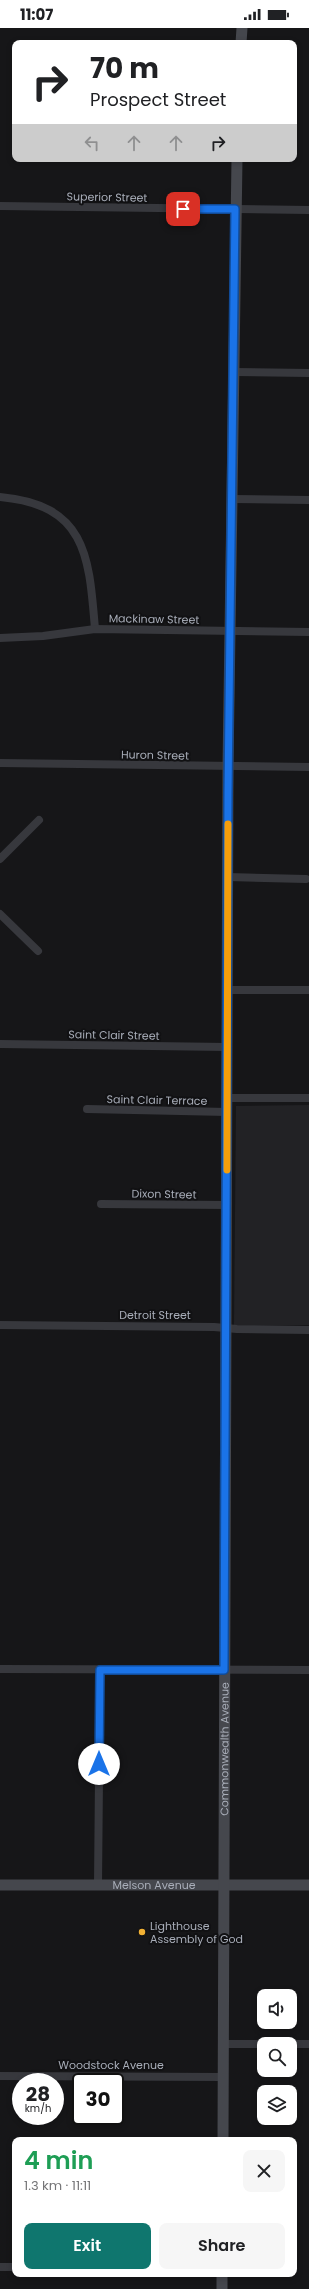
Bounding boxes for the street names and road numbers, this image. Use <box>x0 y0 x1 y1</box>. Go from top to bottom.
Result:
street label: Superior Street <box>66 188 148 206</box>
street label: Mackinaw Street <box>109 610 199 628</box>
street label: Huron Street <box>121 746 189 764</box>
street label: Saint Clair Street <box>68 1026 160 1044</box>
street label: Saint Clair Terrace <box>106 1091 208 1109</box>
street label: Dixon Street <box>131 1185 197 1203</box>
street label: Detroit Street <box>119 1307 191 1323</box>
street label: Commonwealth Avenue <box>216 1682 233 1816</box>
street label: Melson Avenue <box>112 1877 196 1893</box>
street label: Woodstock Avenue <box>58 2057 164 2073</box>

